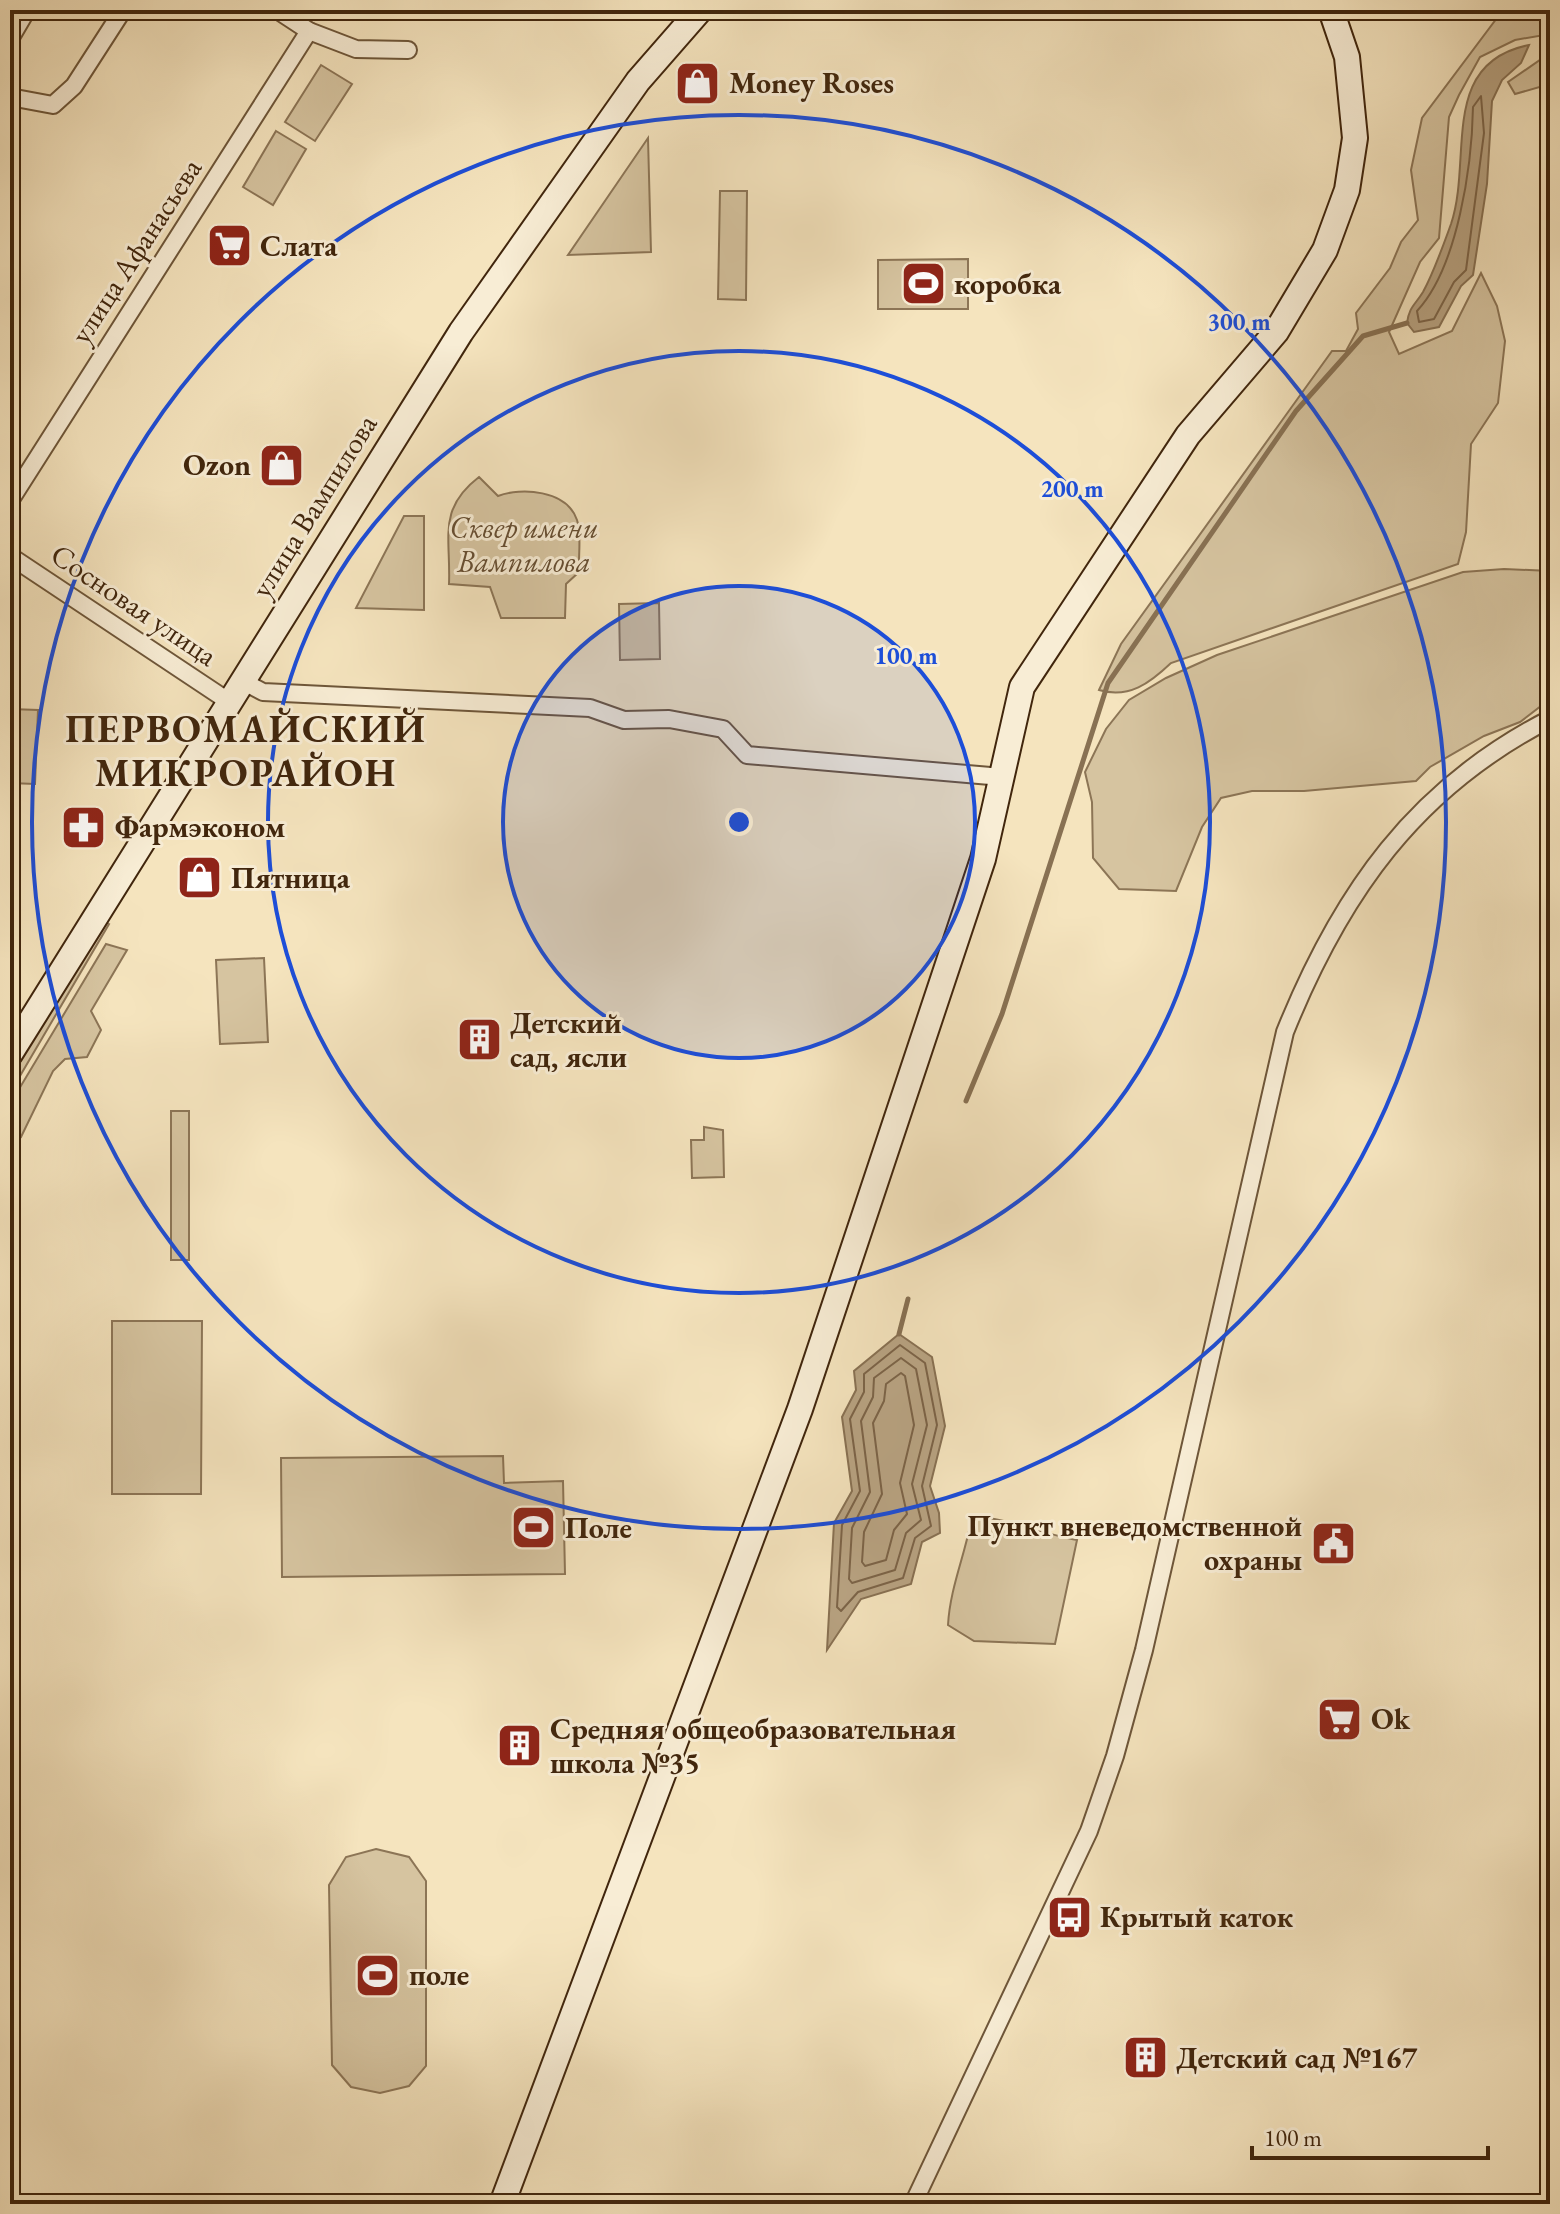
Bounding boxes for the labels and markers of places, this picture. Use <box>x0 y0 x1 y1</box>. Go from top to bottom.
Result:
shop icon: Money Roses <box>674 59 722 107</box>
place label: Money Roses <box>729 63 894 102</box>
supermarket icon: Слата <box>205 222 253 270</box>
place label: Слата <box>260 226 338 265</box>
sports icon: коробка <box>899 260 947 308</box>
place label: коробка <box>954 264 1062 303</box>
shop icon: Ozon <box>258 441 306 489</box>
place label: Ozon <box>183 445 251 484</box>
pharmacy icon: Фармэконом <box>60 803 108 851</box>
place label: Фармэконом <box>115 807 285 846</box>
centre of rings <box>725 808 753 836</box>
shop icon: Пятница <box>176 854 224 902</box>
place label: Пятница <box>231 858 351 897</box>
place label: Детский сад, ясли <box>510 1003 627 1076</box>
building icon: Детский сад, ясли <box>455 1016 503 1064</box>
sports icon: Поле <box>510 1504 558 1552</box>
place label: Пункт вневедомственной охраны <box>967 1506 1302 1579</box>
place label: Поле <box>565 1508 632 1547</box>
public building icon: Пункт вневедомственной охраны <box>1309 1519 1357 1567</box>
supermarket icon: Ok <box>1316 1695 1364 1743</box>
place label: Ok <box>1371 1699 1411 1738</box>
place label: Средняя общеобразовательная школа №35 <box>550 1709 956 1782</box>
building icon: Средняя общеобразовательная школа №35 <box>495 1722 543 1770</box>
bus stop icon: Крытый каток <box>1045 1893 1093 1941</box>
place label: Крытый каток <box>1100 1897 1294 1936</box>
sports icon: поле <box>354 1951 402 1999</box>
place label: поле <box>409 1955 469 1994</box>
building icon: Детский сад №167 <box>1121 2034 1169 2082</box>
place label: Детский сад №167 <box>1176 2038 1417 2077</box>

